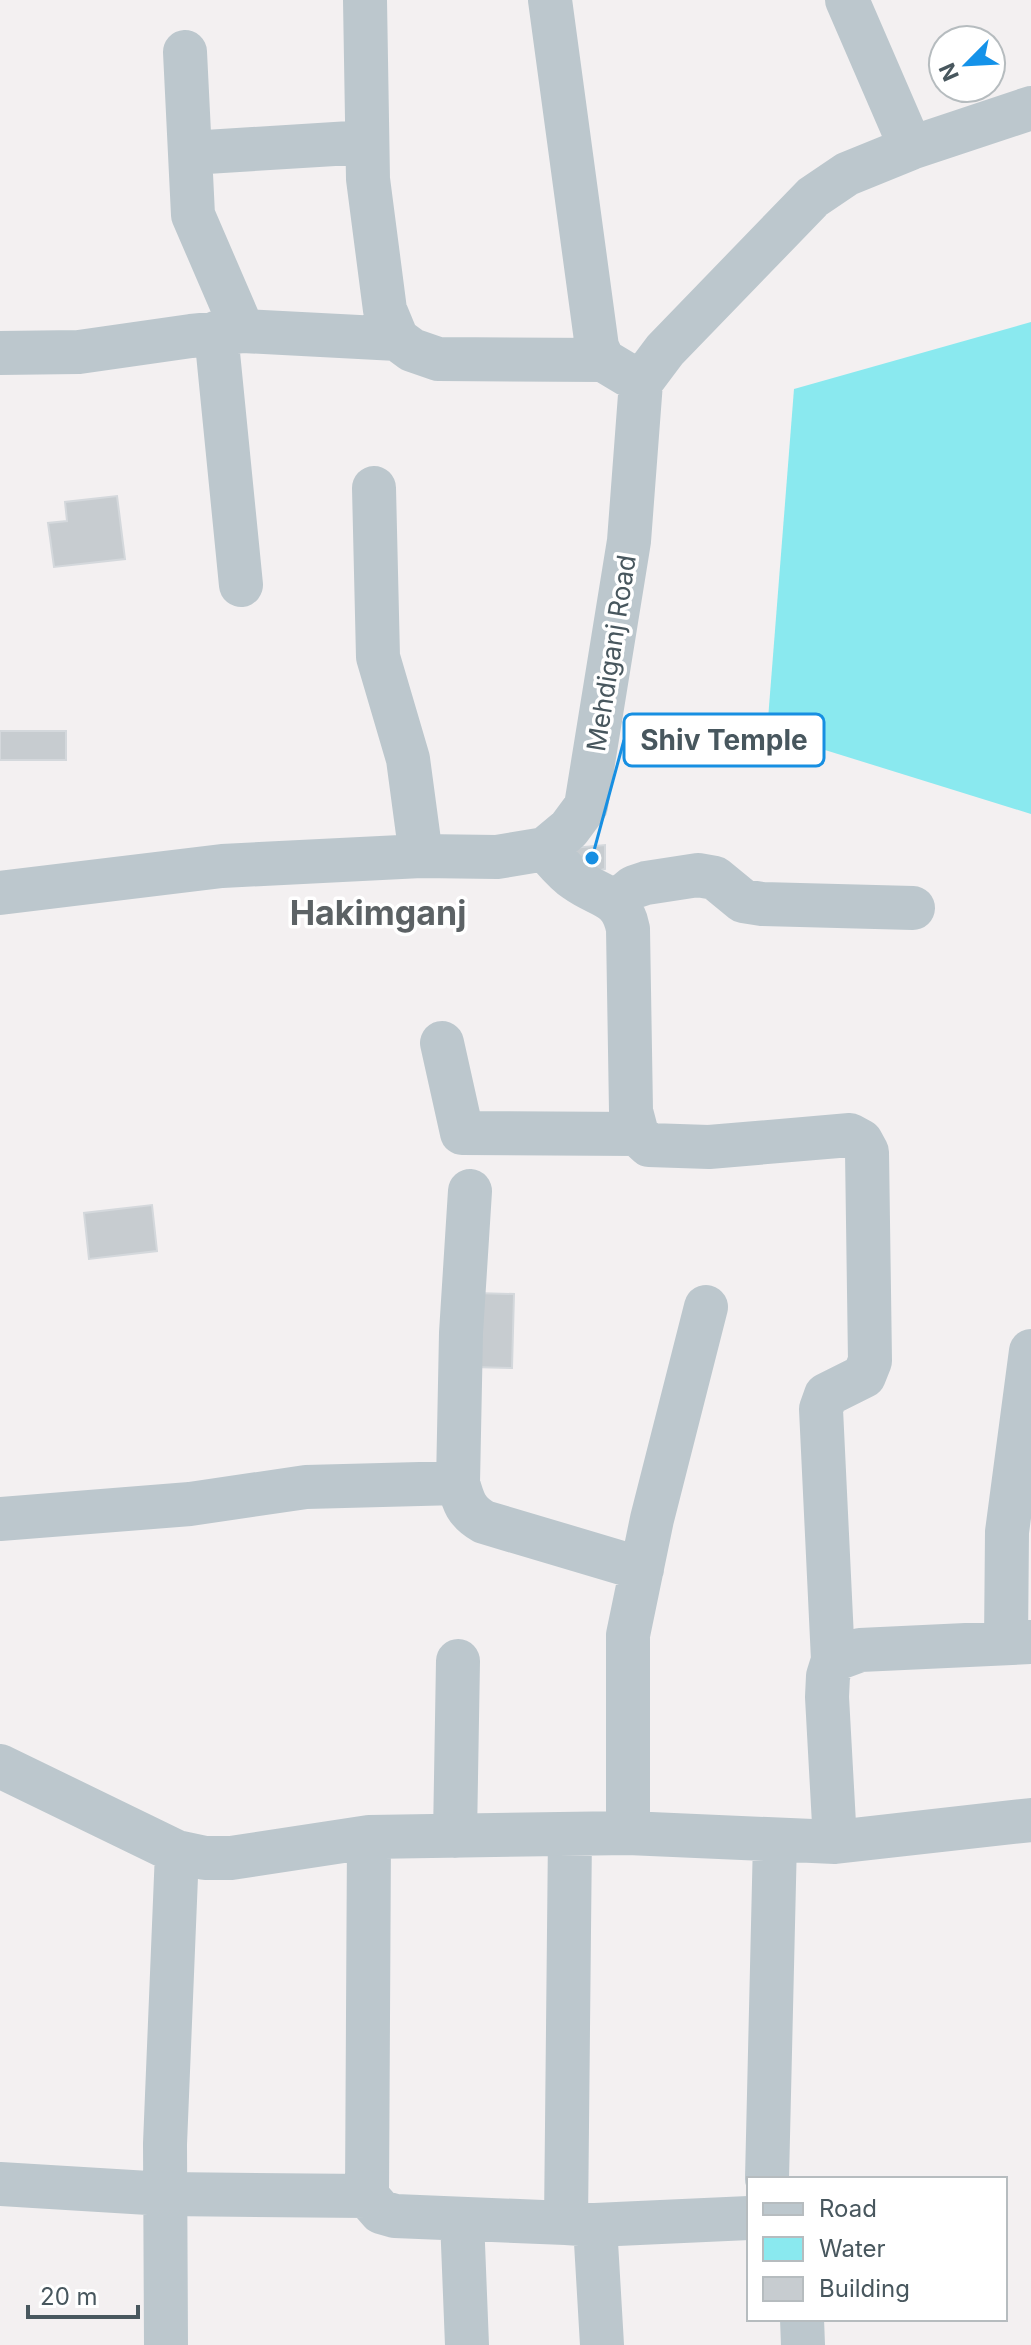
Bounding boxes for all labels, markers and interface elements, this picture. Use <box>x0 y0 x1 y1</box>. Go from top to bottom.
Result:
north arrow <box>927 24 1007 104</box>
text: N <box>933 59 964 85</box>
street label: Mehdiganj Road <box>580 553 642 753</box>
callout: Shiv Temple <box>624 714 824 766</box>
text: Shiv Temple <box>640 723 808 757</box>
district label: Hakimganj <box>290 892 466 933</box>
legend <box>747 2177 1007 2321</box>
text: Road <box>819 2194 877 2223</box>
text: Water <box>819 2234 886 2263</box>
scale bar <box>28 2269 138 2319</box>
text: Building <box>819 2274 910 2303</box>
text: 20 m <box>40 2282 98 2311</box>

